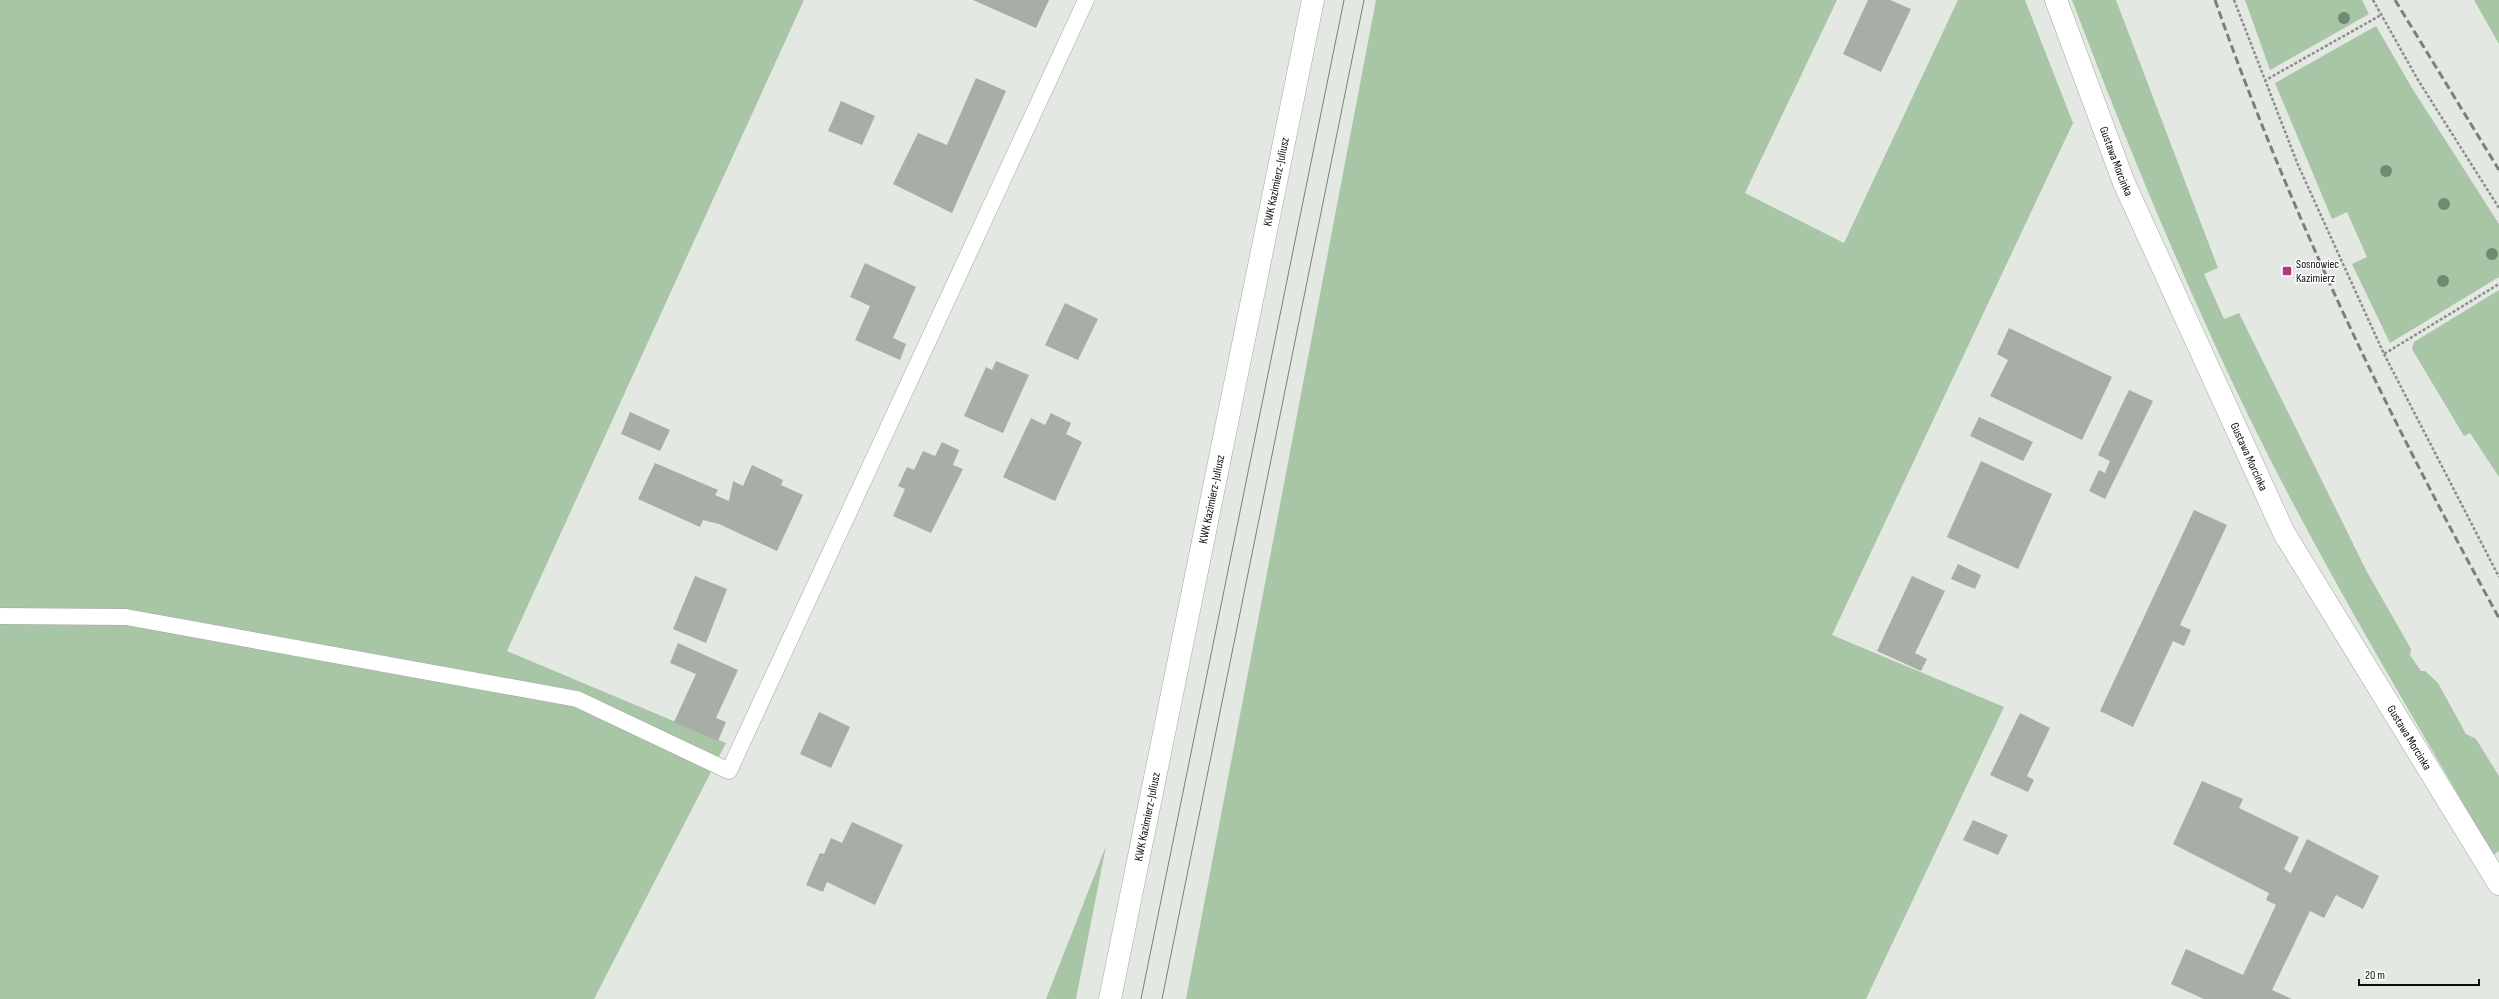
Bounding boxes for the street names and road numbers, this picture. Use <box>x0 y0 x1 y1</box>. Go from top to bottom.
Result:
street label: Gustawa Morcinka <box>2096 124 2136 199</box>
street label: KWK Kazimierz-Juliusz <box>1260 135 1293 228</box>
street label: Gustawa Morcinka <box>2227 420 2271 494</box>
street label: KWK Kazimierz-Juliusz <box>1196 453 1229 545</box>
street label: Gustawa Morcinka <box>2383 703 2435 773</box>
street label: KWK Kazimierz-Juliusz <box>1131 770 1164 863</box>

